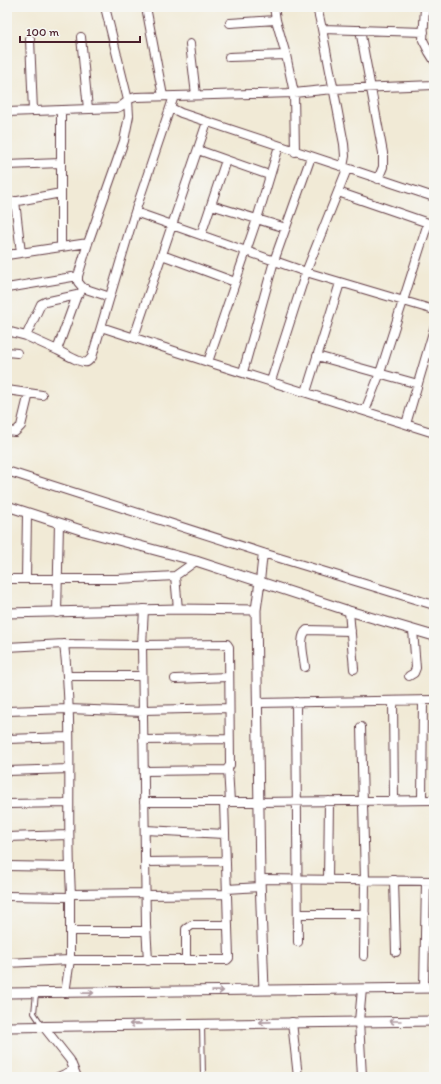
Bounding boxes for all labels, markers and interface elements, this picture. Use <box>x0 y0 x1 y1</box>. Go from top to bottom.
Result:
scale bar <box>20 18 140 44</box>
text: 100 m <box>26 25 59 39</box>
one-way arrow <box>211 987 224 995</box>
one-way arrow <box>81 989 94 997</box>
one-way arrow <box>389 1017 402 1025</box>
one-way arrow <box>259 1018 272 1026</box>
one-way arrow <box>129 1020 142 1028</box>

